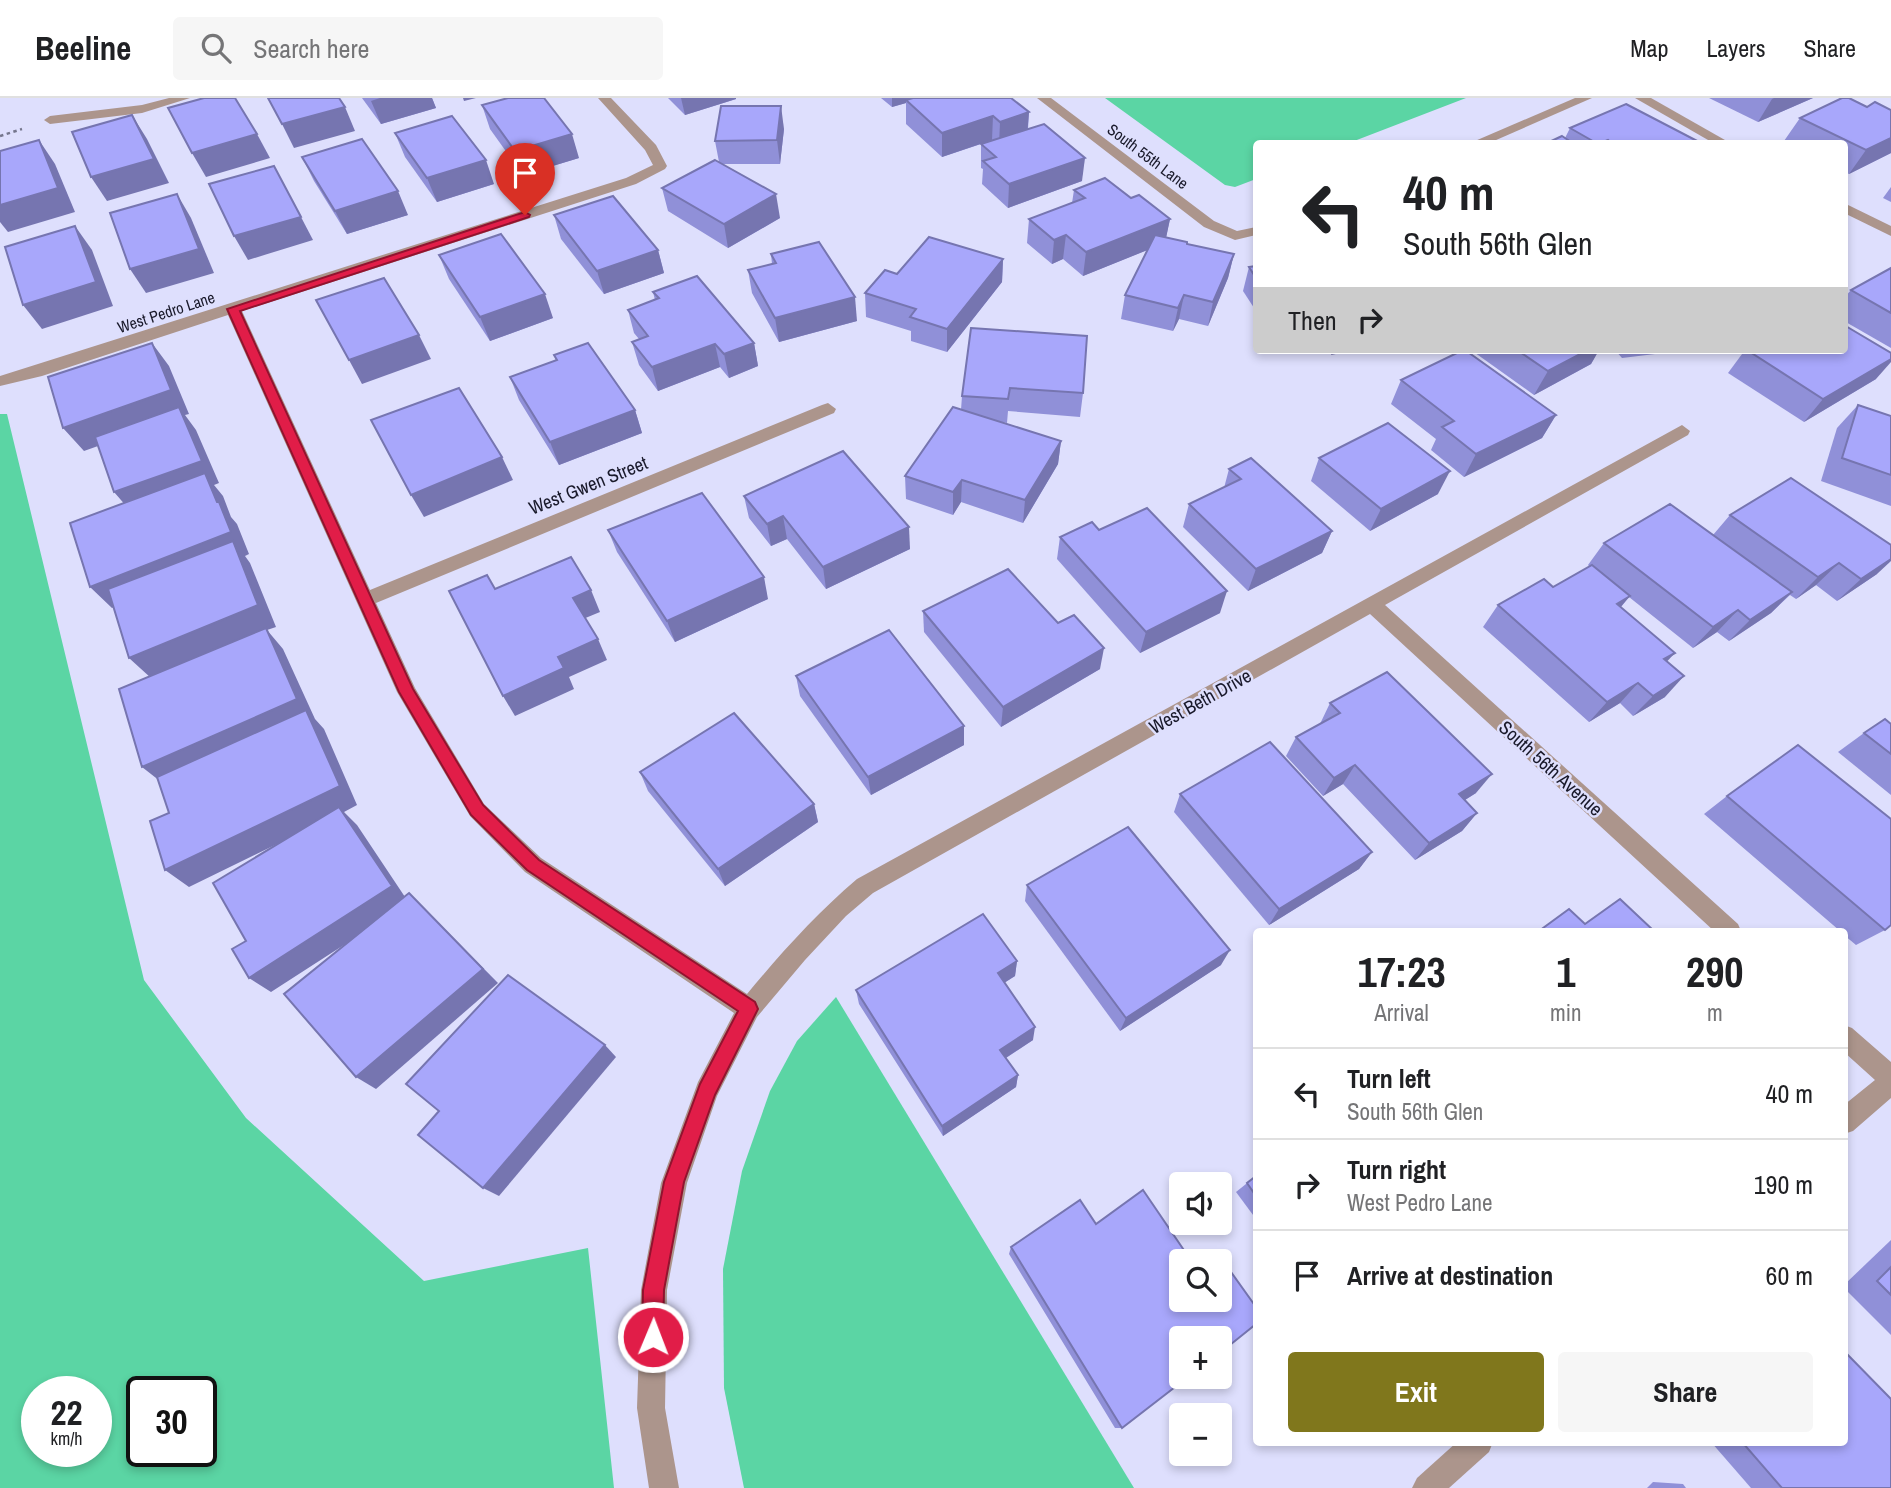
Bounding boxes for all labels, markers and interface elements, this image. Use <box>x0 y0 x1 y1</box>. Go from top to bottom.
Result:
search box <box>173 17 663 80</box>
text: Beeline <box>35 26 131 70</box>
icon: search <box>197 29 235 67</box>
text: Search here <box>253 31 369 66</box>
text: Map <box>1630 32 1668 64</box>
text: Layers <box>1706 32 1765 64</box>
text: Share <box>1803 32 1856 64</box>
street label: South 55th Lane <box>1103 118 1193 194</box>
pin <box>495 143 555 215</box>
icon: arrive <box>506 154 544 192</box>
text: 40 m <box>1403 159 1495 225</box>
icon: left <box>1288 168 1379 259</box>
text: South 56th Glen <box>1403 222 1593 265</box>
street label: West Pedro Lane <box>114 286 218 338</box>
icon: right <box>1351 301 1389 339</box>
text: Then <box>1288 303 1337 338</box>
street label: West Gwen Street <box>525 449 652 521</box>
street label: West Beth Drive <box>1144 662 1256 740</box>
street label: South 56th Avenue <box>1493 714 1609 822</box>
text: 17:23 <box>1358 944 1446 1000</box>
text: 1 <box>1556 944 1575 1000</box>
text: 290 <box>1686 944 1744 1000</box>
text: Arrival <box>1374 997 1429 1028</box>
text: min <box>1550 997 1582 1028</box>
text: m <box>1707 997 1723 1028</box>
text: Turn left <box>1347 1061 1431 1096</box>
icon: left <box>1288 1075 1326 1113</box>
text: 40 m <box>1766 1076 1813 1111</box>
text: South 56th Glen <box>1347 1096 1483 1127</box>
text: Turn right <box>1347 1152 1446 1187</box>
icon: right <box>1288 1166 1326 1204</box>
text: 190 m <box>1754 1167 1813 1202</box>
map controls <box>1169 1172 1232 1466</box>
button: sound <box>1169 1172 1232 1235</box>
text: West Pedro Lane <box>1347 1187 1492 1218</box>
button: search <box>1169 1249 1232 1312</box>
icon: arrive <box>1288 1257 1326 1295</box>
text: Arrive at destination <box>1347 1258 1553 1293</box>
text: 60 m <box>1766 1258 1813 1293</box>
position arrow <box>616 1300 690 1374</box>
button: + <box>1169 1326 1232 1389</box>
button: Exit <box>1288 1352 1544 1432</box>
button: Share <box>1558 1352 1813 1432</box>
speed limit sign: 30 <box>126 1376 217 1467</box>
text: 22 <box>51 1389 82 1436</box>
button: − <box>1169 1403 1232 1466</box>
text: km/h <box>51 1426 83 1451</box>

